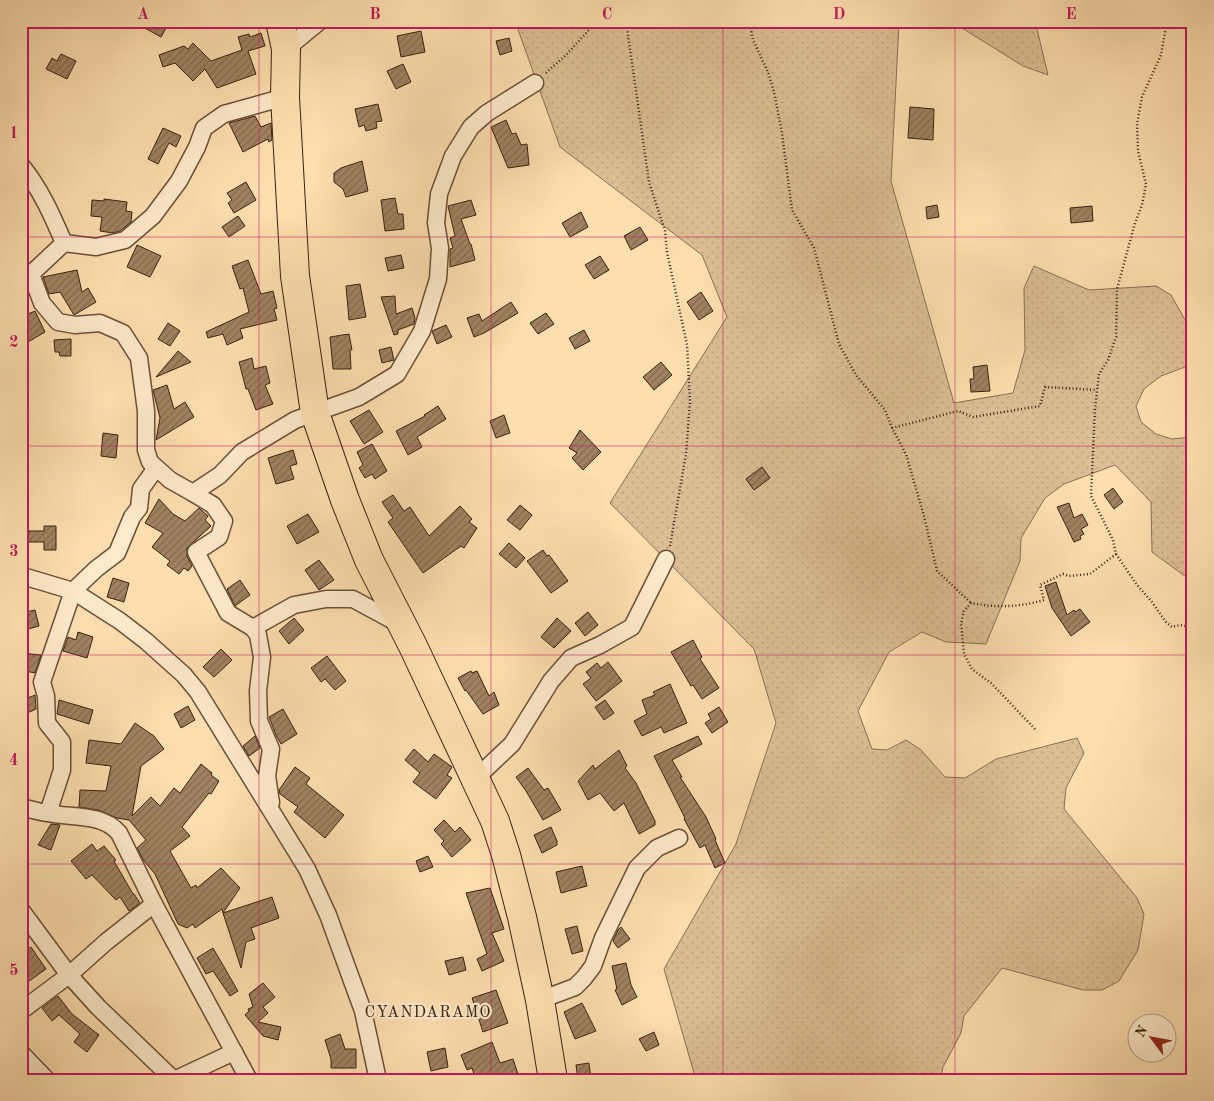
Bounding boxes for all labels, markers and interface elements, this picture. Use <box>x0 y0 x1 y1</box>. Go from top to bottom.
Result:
text: A <box>137 7 149 23</box>
text: B <box>369 7 381 23</box>
text: C <box>602 7 612 23</box>
text: D <box>833 7 845 23</box>
text: E <box>1065 7 1077 23</box>
text: 1 <box>9 126 19 142</box>
text: 2 <box>9 335 19 351</box>
text: 3 <box>9 544 19 560</box>
text: 4 <box>9 753 19 769</box>
text: 5 <box>9 963 19 979</box>
district label: CYANDARAMO <box>364 1005 492 1021</box>
north arrow <box>1126 1014 1176 1064</box>
text: N <box>1133 1023 1151 1040</box>

